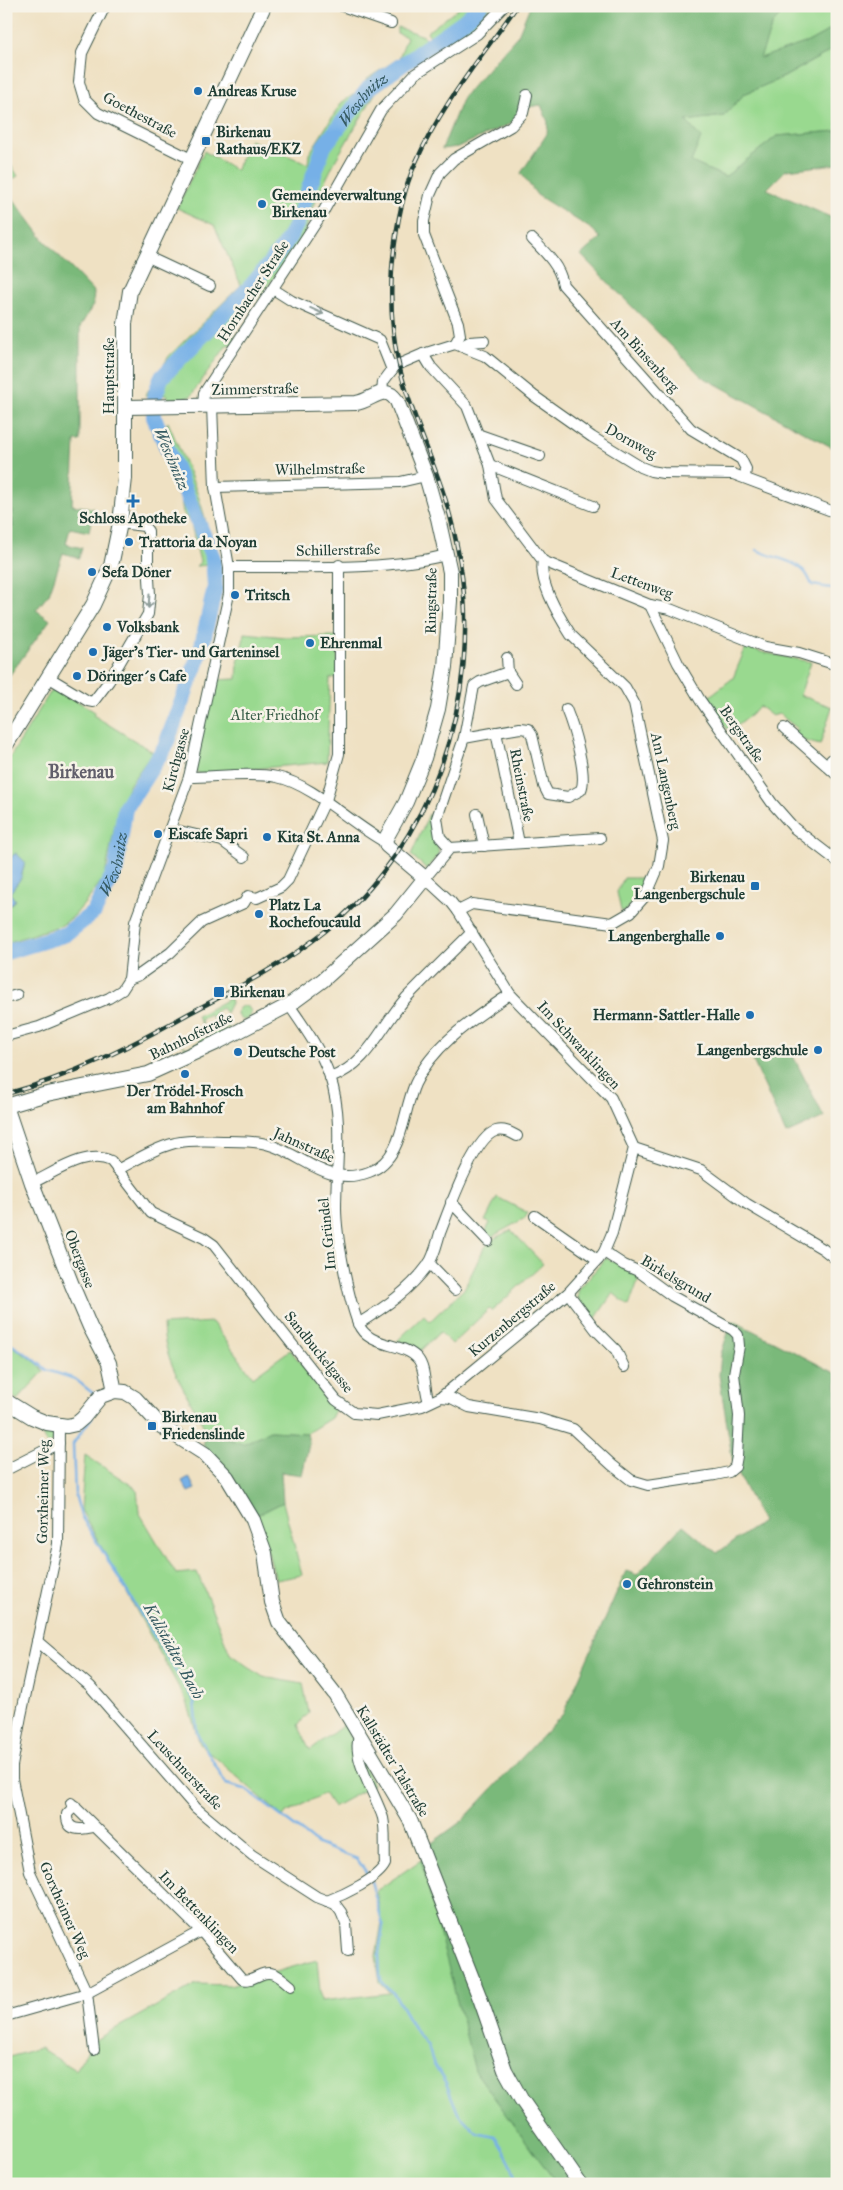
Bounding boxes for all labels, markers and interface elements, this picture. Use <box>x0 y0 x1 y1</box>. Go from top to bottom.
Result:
water label: Weschnitz <box>334 68 392 130</box>
place label: Andreas Kruse <box>207 82 297 100</box>
marker: Andreas Kruse <box>192 85 204 97</box>
street label: Goethestraße <box>100 88 180 142</box>
place label: Birkenau Rathaus/EKZ <box>216 123 302 158</box>
marker: Birkenau Rathaus/EKZ <box>200 135 212 147</box>
place label: Gemeindeverwaltung Birkenau <box>272 186 402 221</box>
marker: Gemeindeverwaltung Birkenau <box>256 198 268 210</box>
street label: Hornbacher Straße <box>213 237 293 345</box>
one-way arrow <box>309 307 324 317</box>
street label: Am Binsenberg <box>606 313 684 397</box>
street label: Hauptstraße <box>100 338 118 414</box>
street label: Zimmerstraße <box>211 379 299 399</box>
street label: Dornweg <box>602 420 661 463</box>
water label: Weschnitz <box>150 425 194 493</box>
street label: Wilhelmstraße <box>275 459 365 479</box>
marker: Schloss Apotheke <box>127 495 139 507</box>
place label: Schloss Apotheke <box>79 509 187 528</box>
place label: Trattoria da Noyan <box>138 533 258 552</box>
marker: Trattoria da Noyan <box>123 536 135 548</box>
street label: Schillerstraße <box>296 540 380 560</box>
place label: Sefa Döner <box>102 563 171 581</box>
street label: Lettenweg <box>608 563 677 603</box>
marker: Sefa Döner <box>86 566 98 578</box>
street label: Ringstraße <box>421 568 441 634</box>
place label: Tritsch <box>244 586 291 604</box>
marker: Tritsch <box>229 589 241 601</box>
one-way arrow <box>145 593 154 609</box>
place label: Volksbank <box>116 618 180 636</box>
marker: Volksbank <box>101 621 113 633</box>
place label: Ehrenmal <box>320 634 383 652</box>
marker: Ehrenmal <box>304 637 316 649</box>
place label: Jäger's Tier- und Garteninsel <box>101 643 280 662</box>
marker: Jäger's Tier- und Garteninsel <box>87 646 99 658</box>
place label: Döringer´s Cafe <box>87 667 187 686</box>
marker: Döringer´s Cafe <box>71 670 83 682</box>
street label: Bergstraße <box>716 702 768 766</box>
park label: Alter Friedhof <box>230 706 322 724</box>
street label: Kirchgasse <box>159 726 193 794</box>
street label: Am Langenberg <box>647 730 685 832</box>
street label: Rheinstraße <box>506 747 538 823</box>
district label: Birkenau <box>48 761 114 783</box>
place label: Eiscafe Sapri <box>168 825 248 844</box>
marker: Eiscafe Sapri <box>152 828 164 840</box>
place label: Kita St. Anna <box>277 828 360 846</box>
water label: Weschnitz <box>94 830 131 899</box>
marker: Kita St. Anna <box>261 831 273 843</box>
place label: Birkenau Langenbergschule <box>634 868 746 904</box>
marker: Birkenau Langenbergschule <box>749 880 761 892</box>
place label: Platz La Rochefoucauld <box>269 896 361 931</box>
marker: Platz La Rochefoucauld <box>253 908 265 920</box>
place label: Langenberghalle <box>608 927 711 946</box>
marker: Langenberghalle <box>714 930 726 942</box>
place label: Birkenau <box>230 983 285 1001</box>
marker: Birkenau <box>212 985 226 999</box>
street label: Im Schwanklingen <box>533 997 625 1093</box>
place label: Hermann-Sattler-Halle <box>593 1006 741 1024</box>
street label: Bahnhofstraße <box>146 1008 236 1064</box>
marker: Hermann-Sattler-Halle <box>744 1009 756 1021</box>
place label: Langenbergschule <box>697 1041 809 1060</box>
place label: Deutsche Post <box>248 1043 336 1061</box>
marker: Langenbergschule <box>812 1044 824 1056</box>
marker: Deutsche Post <box>232 1046 244 1058</box>
marker: Der Trödel-Frosch am Bahnhof <box>179 1068 191 1080</box>
place label: Der Trödel-Frosch am Bahnhof <box>127 1082 244 1117</box>
street label: Jahnstraße <box>268 1123 337 1167</box>
street label: Im Gründel <box>314 1196 340 1271</box>
street label: Obergasse <box>61 1227 99 1291</box>
street label: Birkelsgrund <box>638 1251 715 1307</box>
street label: Kurzenbergstraße <box>465 1277 559 1361</box>
street label: Sandbuckelgasse <box>281 1308 357 1396</box>
place label: Birkenau Friedenslinde <box>162 1408 246 1443</box>
marker: Birkenau Friedenslinde <box>146 1420 158 1432</box>
street label: Gorxheimer Weg <box>33 1439 53 1544</box>
place label: Gehronstein <box>637 1575 714 1593</box>
marker: Gehronstein <box>621 1578 633 1590</box>
water label: Kallstädter Bach <box>139 1599 208 1702</box>
street label: Kallstädter Talstraße <box>353 1702 433 1820</box>
street label: Leuschnerstraße <box>144 1726 226 1814</box>
street label: Gorxheimer Weg <box>36 1859 95 1962</box>
street label: Im Bettenklingen <box>155 1867 243 1957</box>

